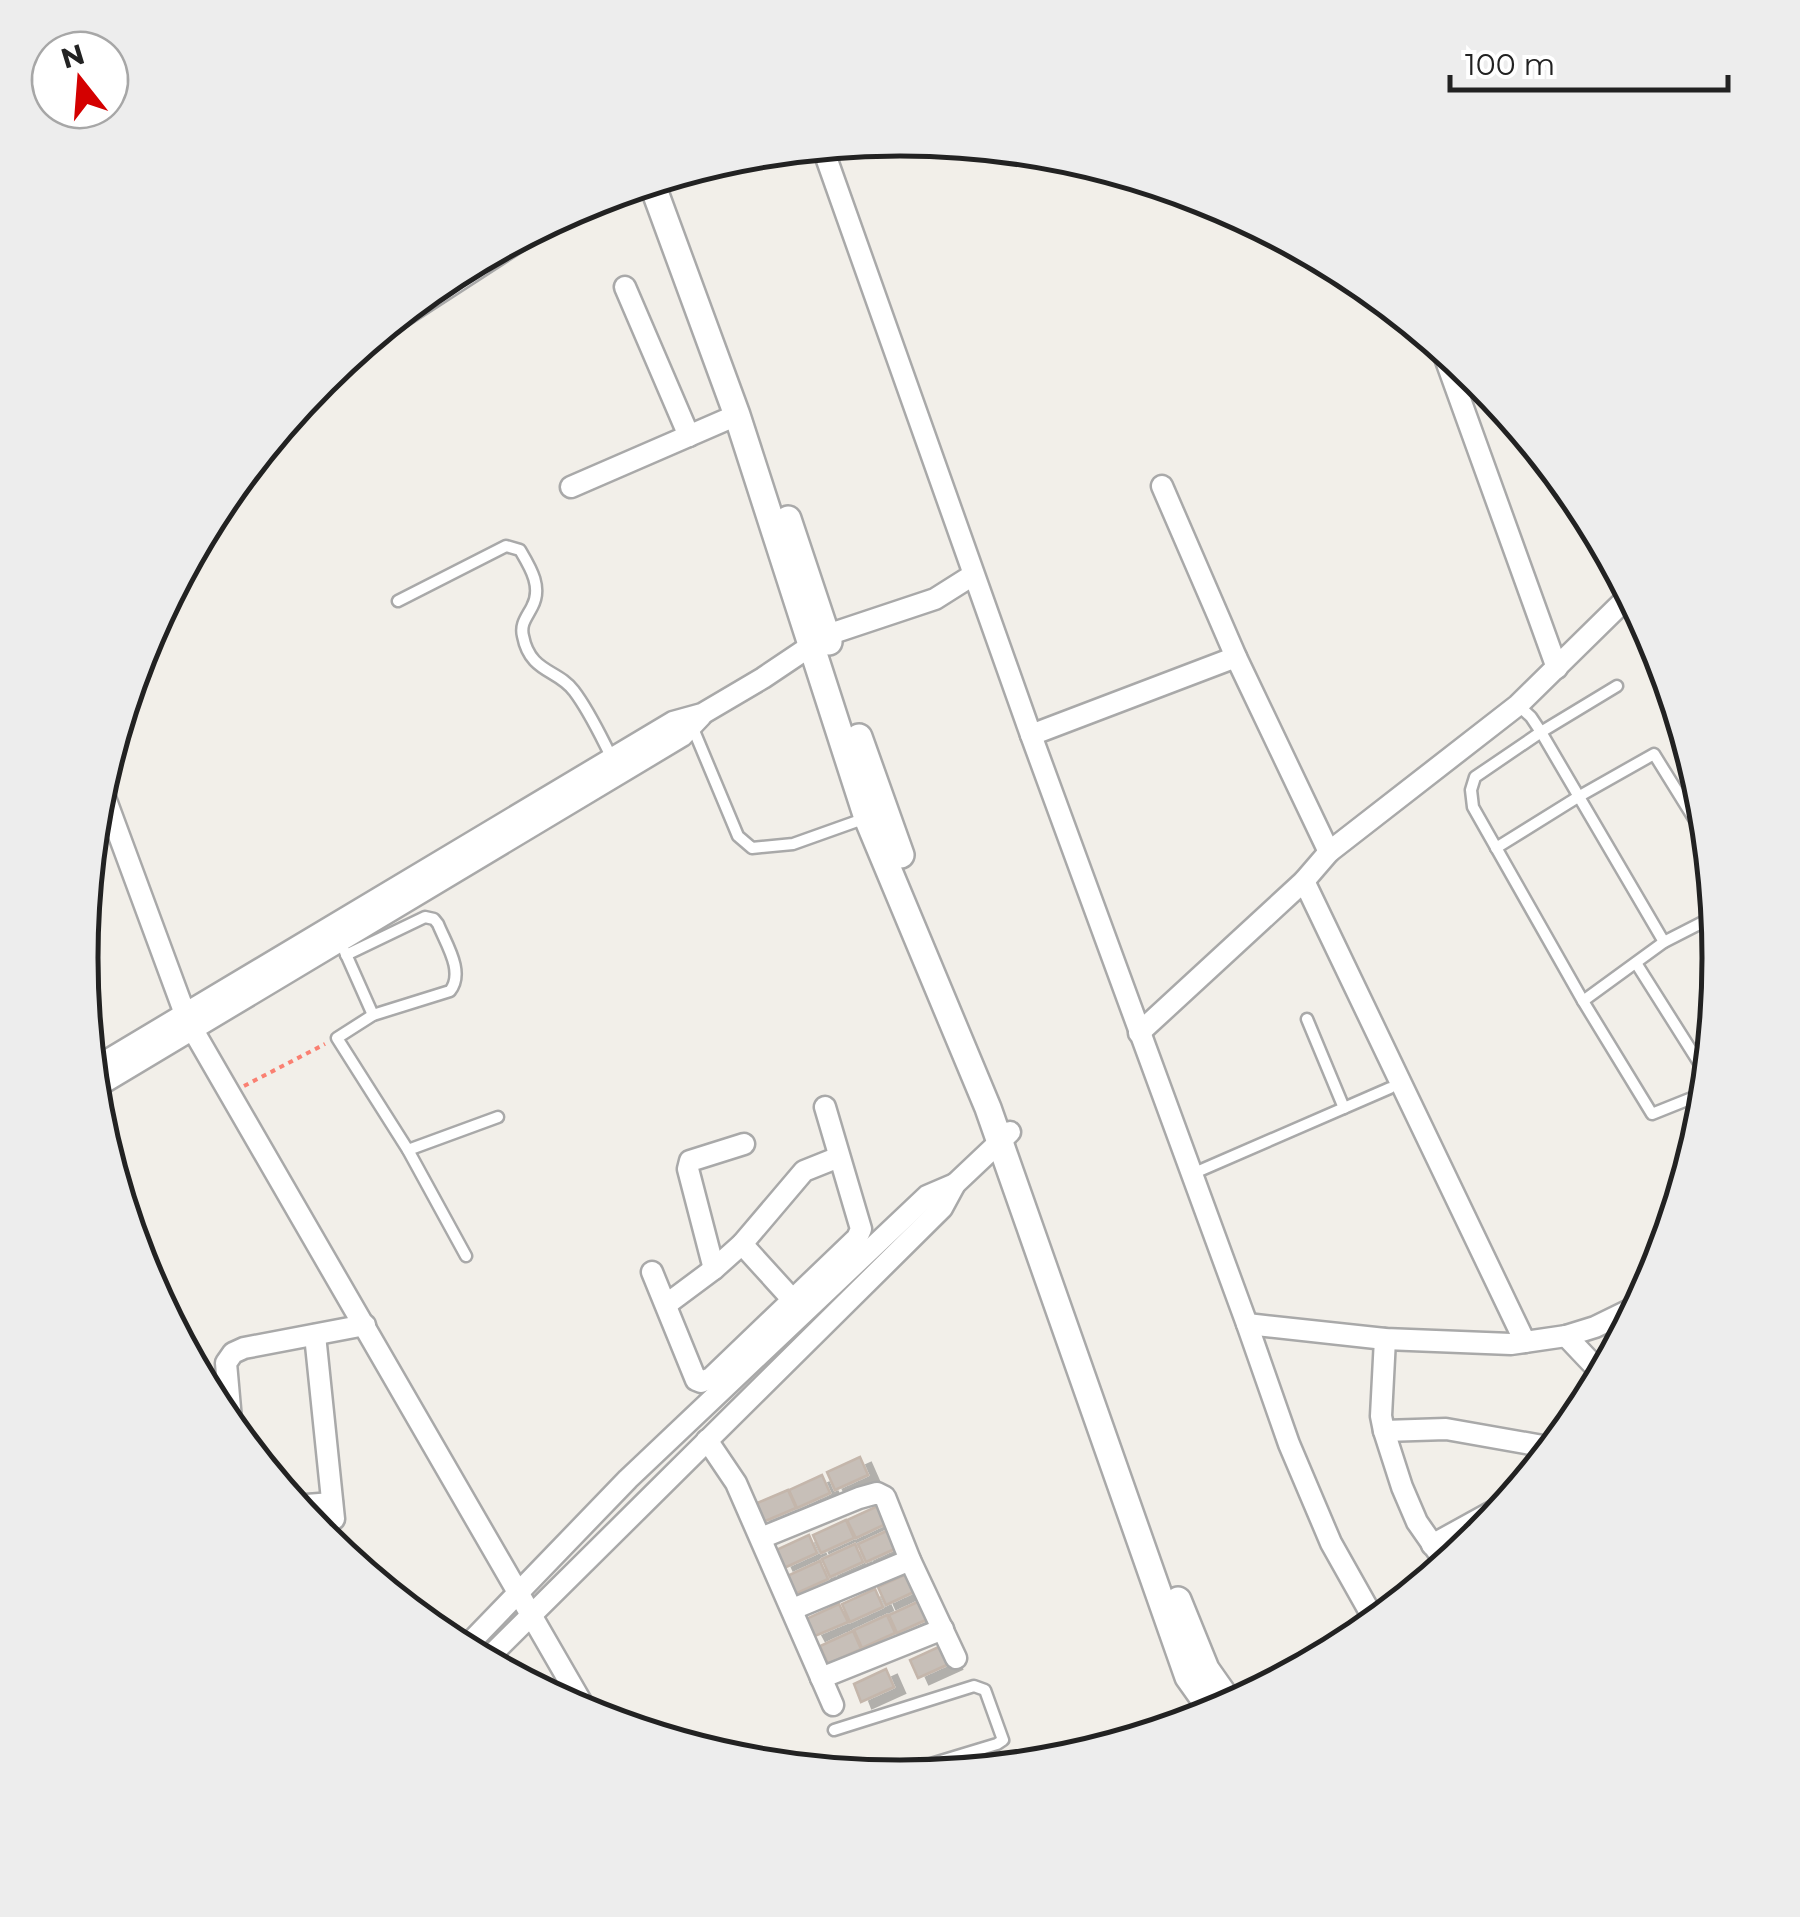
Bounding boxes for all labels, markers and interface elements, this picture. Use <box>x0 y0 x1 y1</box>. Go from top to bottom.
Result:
north arrow <box>30 30 130 130</box>
scale bar <box>1450 30 1728 92</box>
text: N <box>57 37 88 76</box>
text: 100 m <box>1465 46 1555 83</box>

